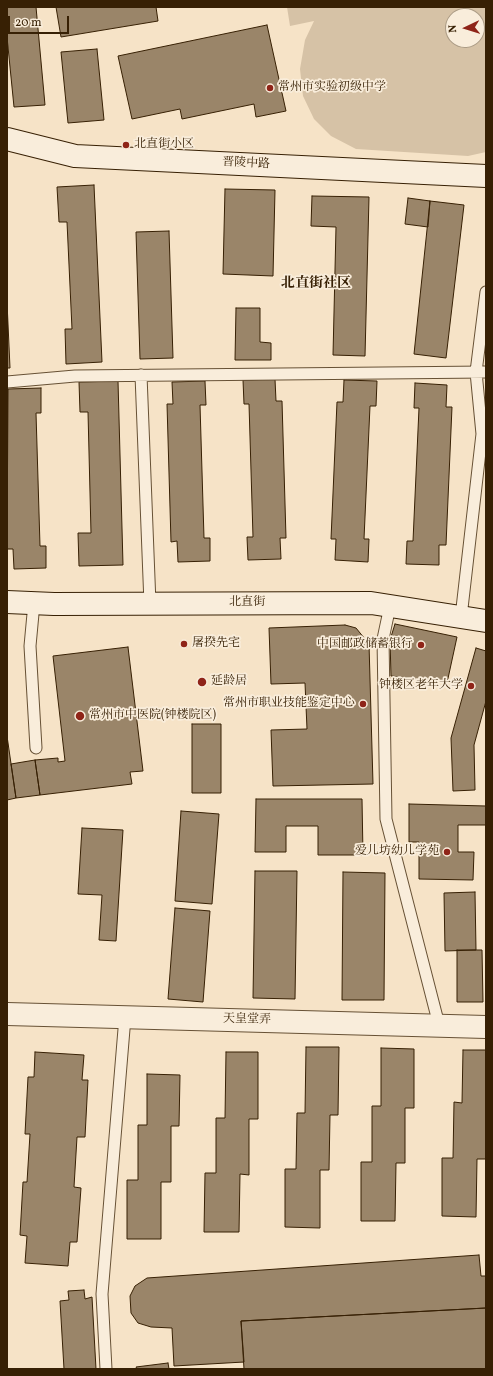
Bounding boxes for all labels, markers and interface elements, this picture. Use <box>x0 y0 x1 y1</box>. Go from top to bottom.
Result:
scale bar <box>10 8 71 34</box>
north arrow <box>445 8 485 48</box>
text: 20 m <box>15 15 42 31</box>
text: N <box>446 24 461 33</box>
place label: 常州市实验初级中学 <box>278 81 386 95</box>
marker: 常州市实验初级中学 <box>265 83 275 93</box>
place label: 北直街小区 <box>134 138 194 152</box>
marker: 北直街小区 <box>121 140 131 150</box>
street label: 晋陵中路 <box>222 156 270 172</box>
district label: 北直街社区 <box>281 276 351 292</box>
street label: 北直街 <box>229 596 265 610</box>
place label: 屠揆先宅 <box>192 637 240 651</box>
place label: 中国邮政储蓄银行 <box>317 638 413 652</box>
marker: 屠揆先宅 <box>179 639 189 649</box>
marker: 中国邮政储蓄银行 <box>416 640 426 650</box>
place label: 延龄居 <box>211 675 247 689</box>
marker: 延龄居 <box>196 676 208 688</box>
place label: 钟楼区老年大学 <box>379 679 463 693</box>
marker: 钟楼区老年大学 <box>466 681 476 691</box>
place label: 常州市职业技能鉴定中心 <box>223 697 355 711</box>
marker: 常州市职业技能鉴定中心 <box>358 699 368 709</box>
place label: 常州市中医院(钟楼院区) <box>89 709 216 723</box>
marker: 常州市中医院(钟楼院区) <box>74 710 86 722</box>
place label: 爱儿坊幼儿学苑 <box>355 845 439 859</box>
marker: 爱儿坊幼儿学苑 <box>442 847 452 857</box>
street label: 天皇堂弄 <box>223 1012 271 1028</box>

